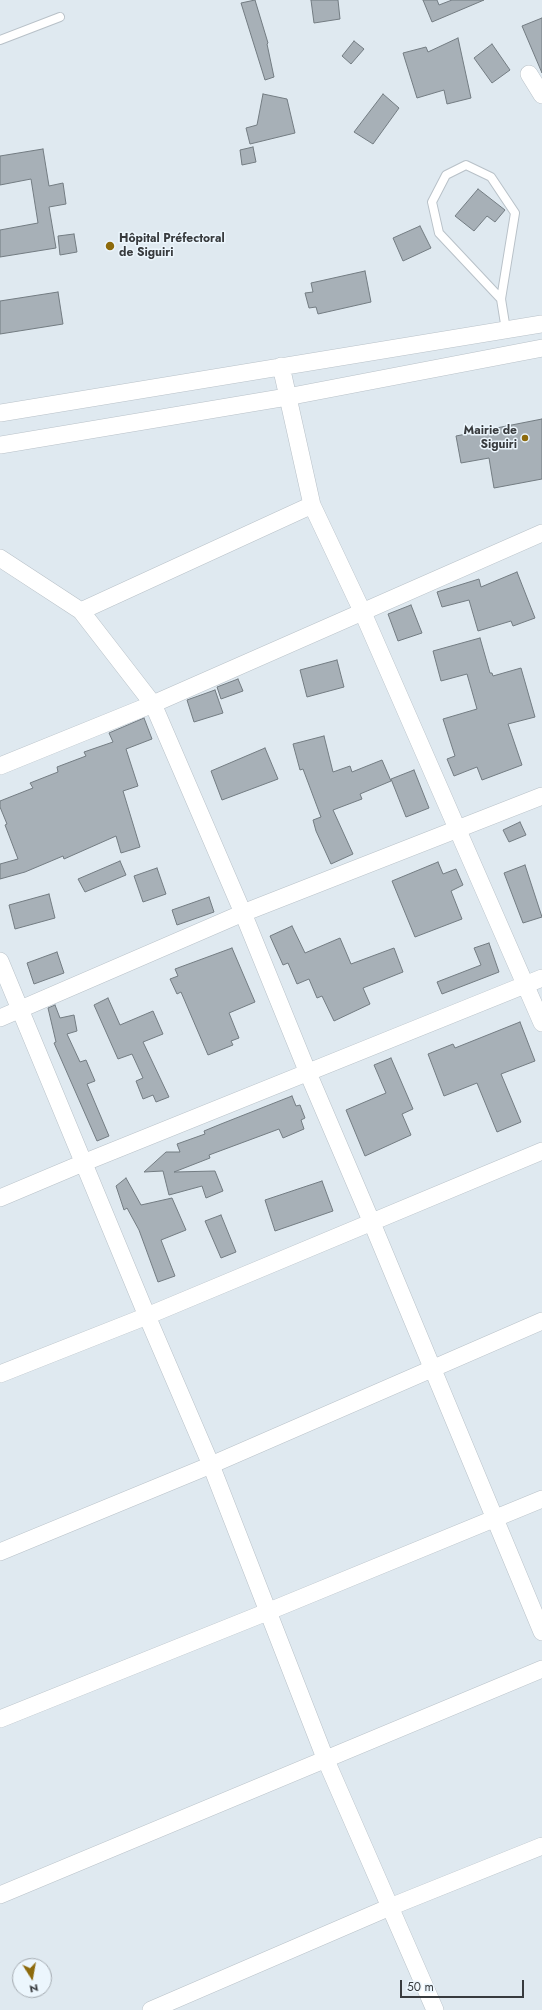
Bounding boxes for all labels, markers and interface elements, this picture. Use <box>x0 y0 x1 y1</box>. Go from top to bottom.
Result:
place label: Hôpital Préfectoral de Siguiri <box>119 232 225 260</box>
marker: Hôpital Préfectoral de Siguiri <box>104 240 116 252</box>
place label: Mairie de Siguiri <box>464 424 517 452</box>
marker: Mairie de Siguiri <box>520 433 530 443</box>
north arrow <box>12 1958 52 1998</box>
scale bar <box>402 1972 526 1998</box>
text: 50 m <box>407 1978 434 1996</box>
text: N <box>28 1980 40 1997</box>

